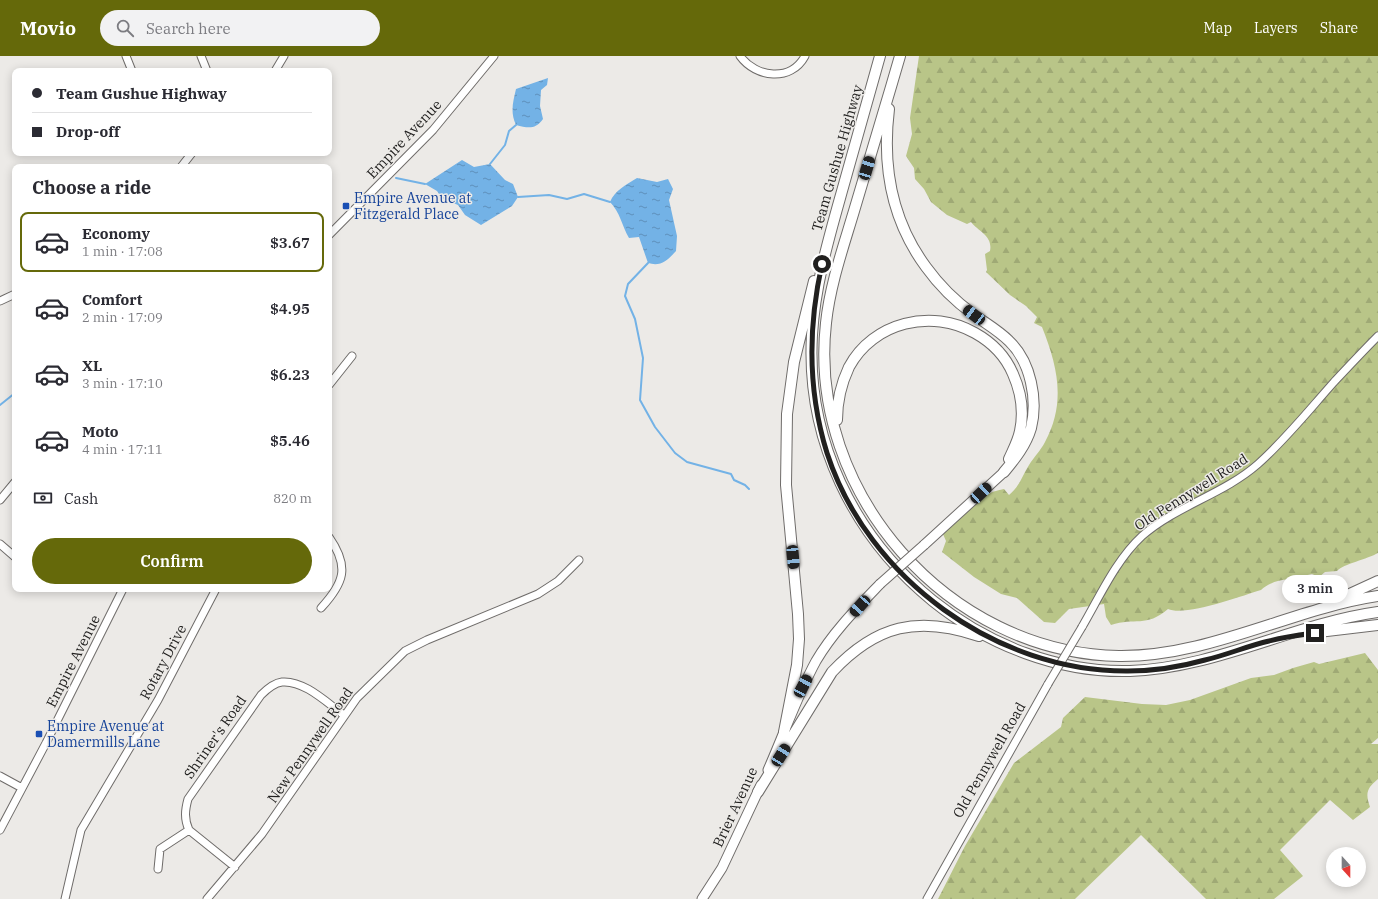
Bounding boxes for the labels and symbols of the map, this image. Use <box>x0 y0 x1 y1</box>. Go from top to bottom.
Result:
street label: Team Gushue Highway <box>807 82 867 233</box>
street label: Empire Avenue <box>363 96 445 182</box>
car <box>858 155 876 181</box>
place label: Empire Avenue at Fitzgerald Place <box>354 189 471 223</box>
marker: Empire Avenue at Fitzgerald Place <box>341 201 351 211</box>
route start <box>813 255 831 273</box>
car <box>961 303 987 327</box>
street label: Old Pennywell Road <box>1131 449 1252 534</box>
car <box>968 480 994 506</box>
car <box>786 545 800 569</box>
callout: 3 min <box>1282 575 1348 603</box>
car <box>848 593 872 619</box>
street label: Empire Avenue <box>42 612 104 710</box>
street label: Rotary Drive <box>136 621 190 703</box>
route end <box>1306 624 1324 642</box>
car <box>792 673 814 699</box>
street label: New Pennywell Road <box>263 683 357 806</box>
street label: Shriner's Road <box>180 692 251 782</box>
street label: Old Pennywell Road <box>949 698 1030 821</box>
place label: Empire Avenue at Damermills Lane <box>47 717 164 751</box>
marker: Empire Avenue at Damermills Lane <box>34 729 44 739</box>
car <box>770 742 792 768</box>
street label: Brier Avenue <box>709 764 761 850</box>
north arrow <box>1326 847 1366 887</box>

